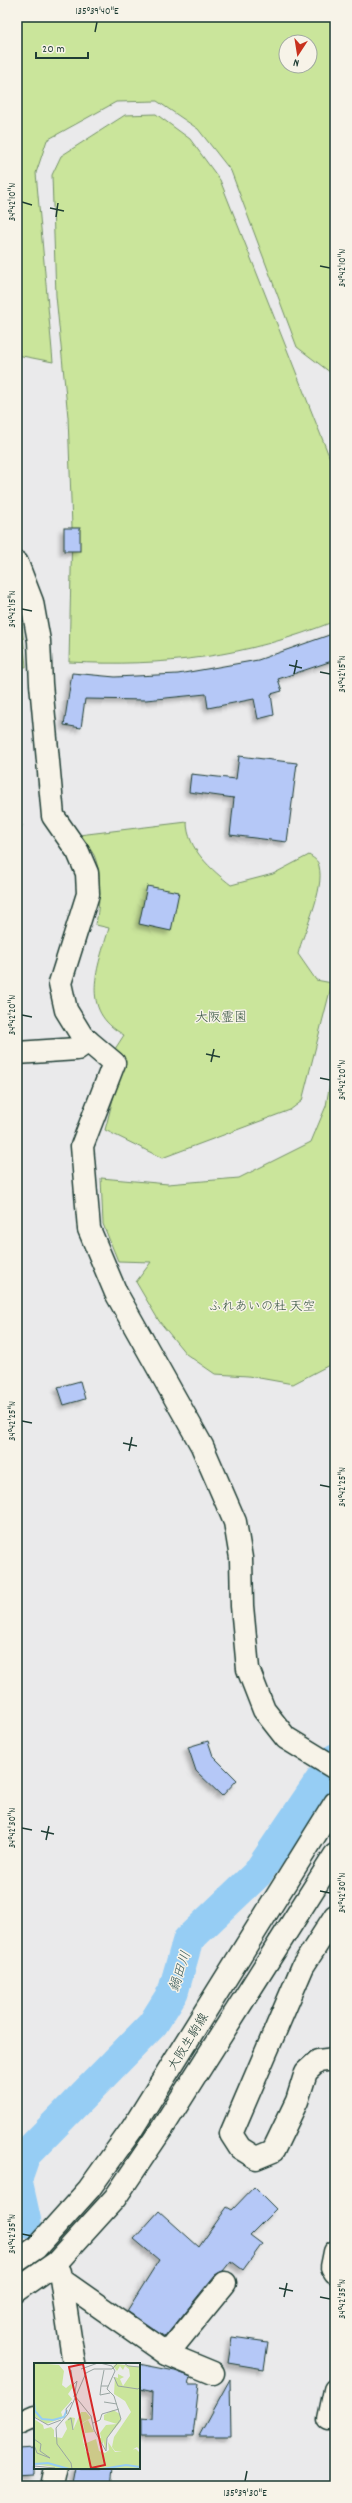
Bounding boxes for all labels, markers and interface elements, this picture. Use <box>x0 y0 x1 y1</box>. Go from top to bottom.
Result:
text: 135°39'40"E <box>75 5 119 19</box>
scale bar <box>36 34 88 60</box>
north arrow <box>278 34 318 74</box>
text: 20 m <box>42 41 65 58</box>
text: N <box>291 53 301 70</box>
text: 34°42'10"N <box>6 183 20 221</box>
text: 34°42'10"N <box>336 249 350 287</box>
text: 34°42'15"N <box>6 590 20 628</box>
text: 34°42'15"N <box>336 655 350 693</box>
text: 34°42'20"N <box>6 995 20 1035</box>
park label: 大阪霊園 <box>195 1009 247 1028</box>
text: 34°42'20"N <box>336 1060 350 1100</box>
park label: ふれあいの杜 天空 <box>209 1298 315 1317</box>
text: 34°42'25"N <box>6 1401 20 1441</box>
text: 34°42'25"N <box>336 1467 350 1507</box>
text: 34°42'30"N <box>6 1808 20 1848</box>
text: 34°42'30"N <box>336 1873 350 1913</box>
water label: 鍋田川 <box>165 1949 197 1995</box>
street label: 大阪生駒線 <box>164 2009 215 2075</box>
text: 34°42'35"N <box>6 2214 20 2254</box>
text: 34°42'35"N <box>336 2279 350 2319</box>
inset map <box>34 2363 140 2469</box>
text: 135°39'30"E <box>223 2487 267 2501</box>

